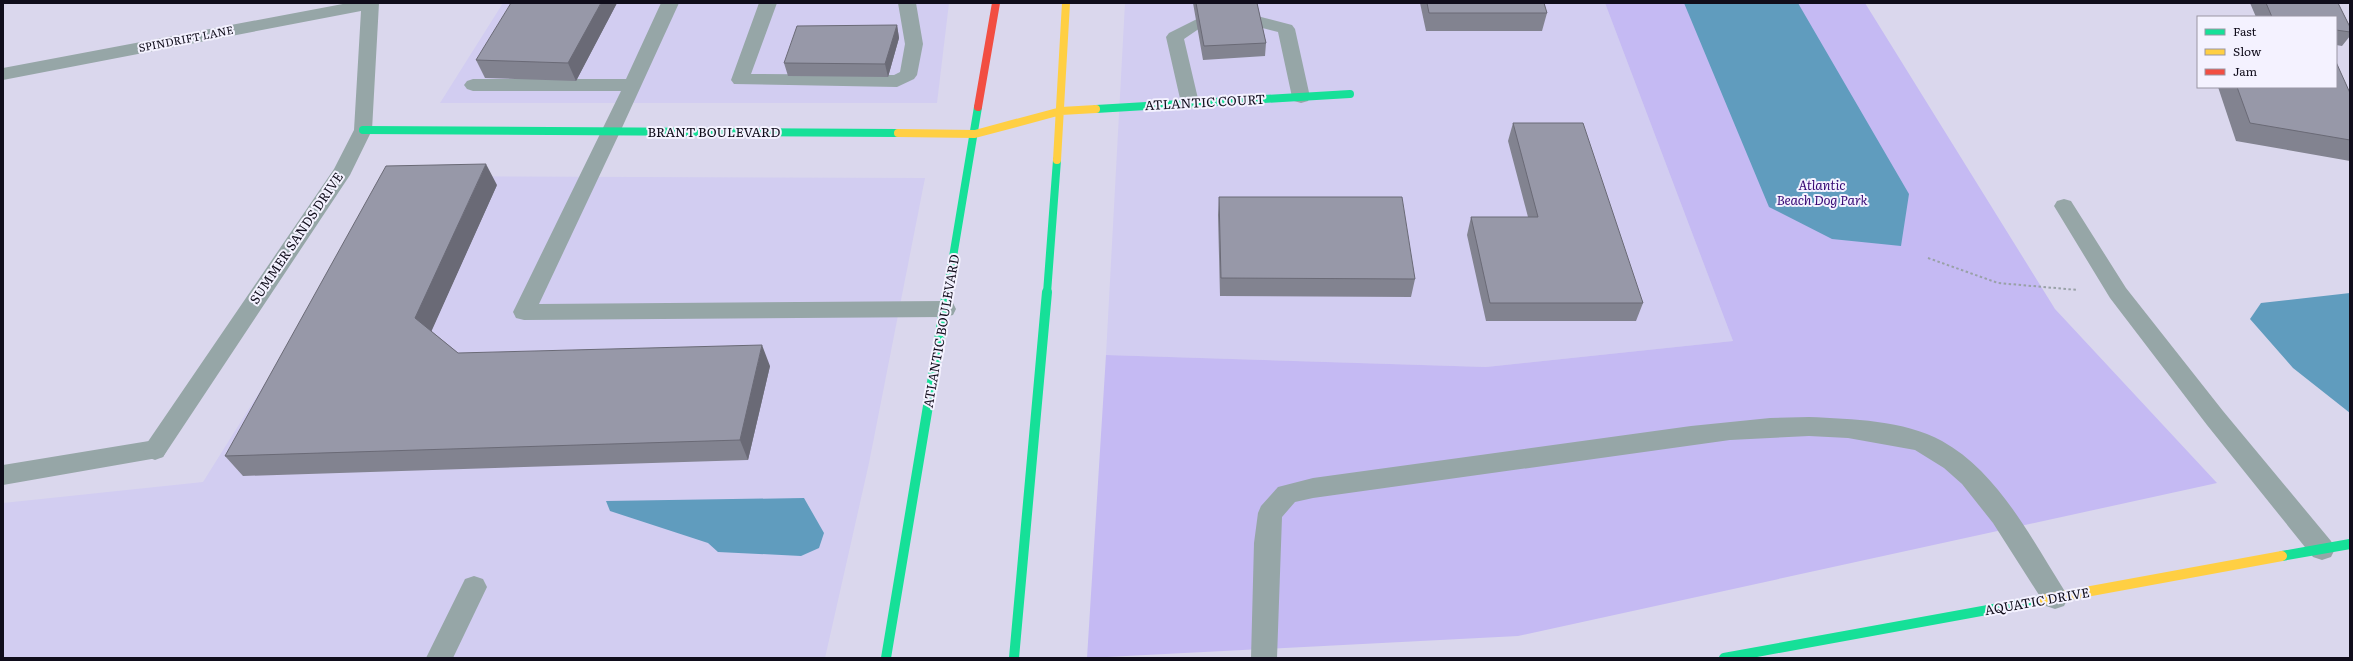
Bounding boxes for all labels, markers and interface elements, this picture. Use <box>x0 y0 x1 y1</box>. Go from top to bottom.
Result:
legend <box>2197 16 2337 88</box>
street label: SPINDRIFT LANE <box>137 21 235 55</box>
text: Fast <box>2233 22 2257 40</box>
text: Slow <box>2233 42 2262 60</box>
text: Jam <box>2233 62 2258 80</box>
street label: ATLANTIC COURT <box>1144 89 1266 114</box>
street label: BRANT BOULEVARD <box>648 122 781 141</box>
street label: SUMMER SANDS DRIVE <box>244 168 347 307</box>
park label: Atlantic Beach Dog Park <box>1776 175 1868 209</box>
street label: ATLANTIC BOULEVARD <box>918 253 963 409</box>
street label: AQUATIC DRIVE <box>1983 582 2091 619</box>

